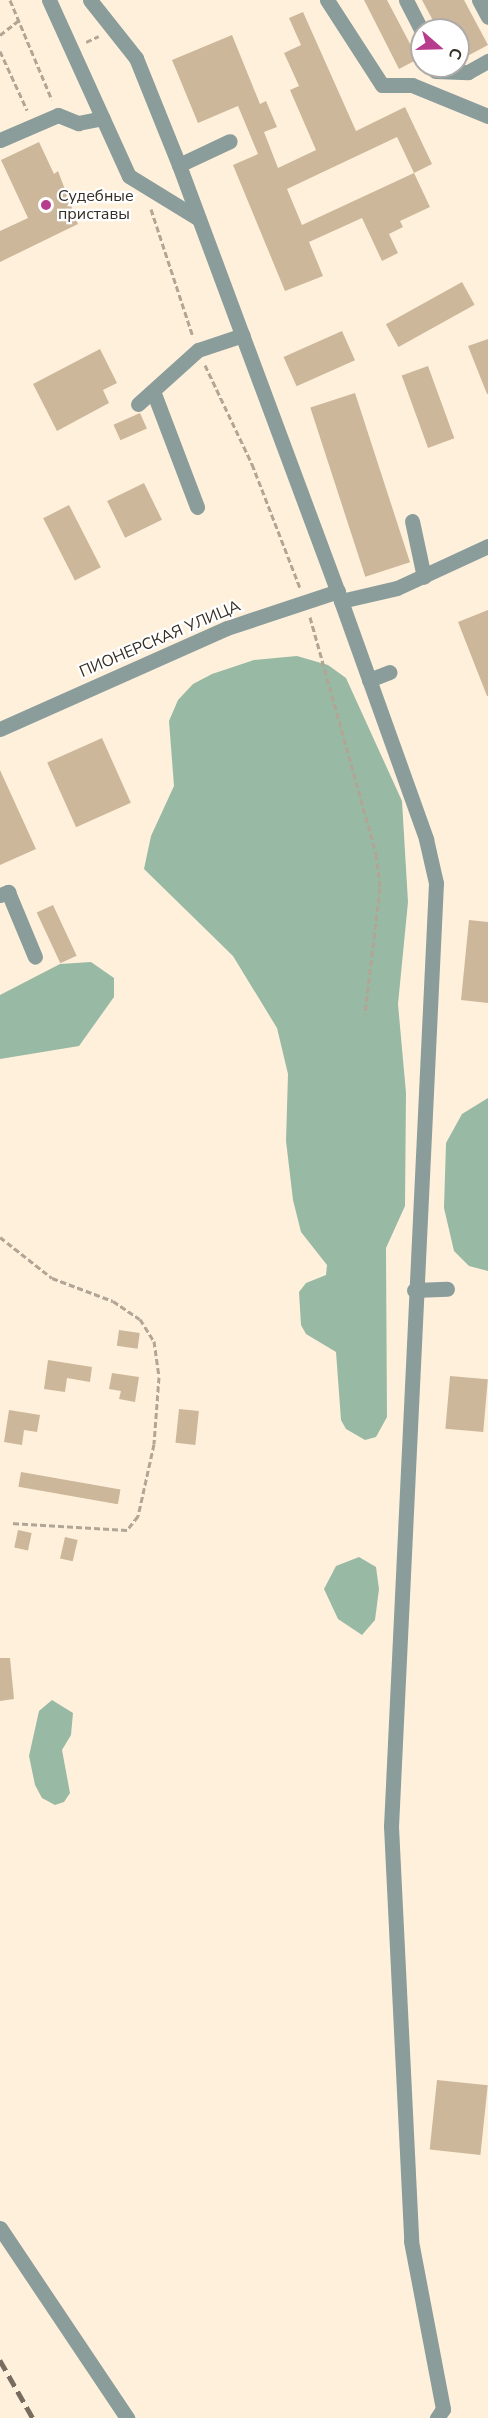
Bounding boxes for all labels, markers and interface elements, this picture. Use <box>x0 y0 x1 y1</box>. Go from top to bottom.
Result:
north arrow <box>410 18 470 78</box>
text: С <box>443 45 467 62</box>
place label: Судебные приставы <box>58 186 134 224</box>
marker: Судебные приставы <box>39 198 53 212</box>
street label: ПИОНЕРСКАЯ УЛИЦА <box>77 596 243 682</box>

